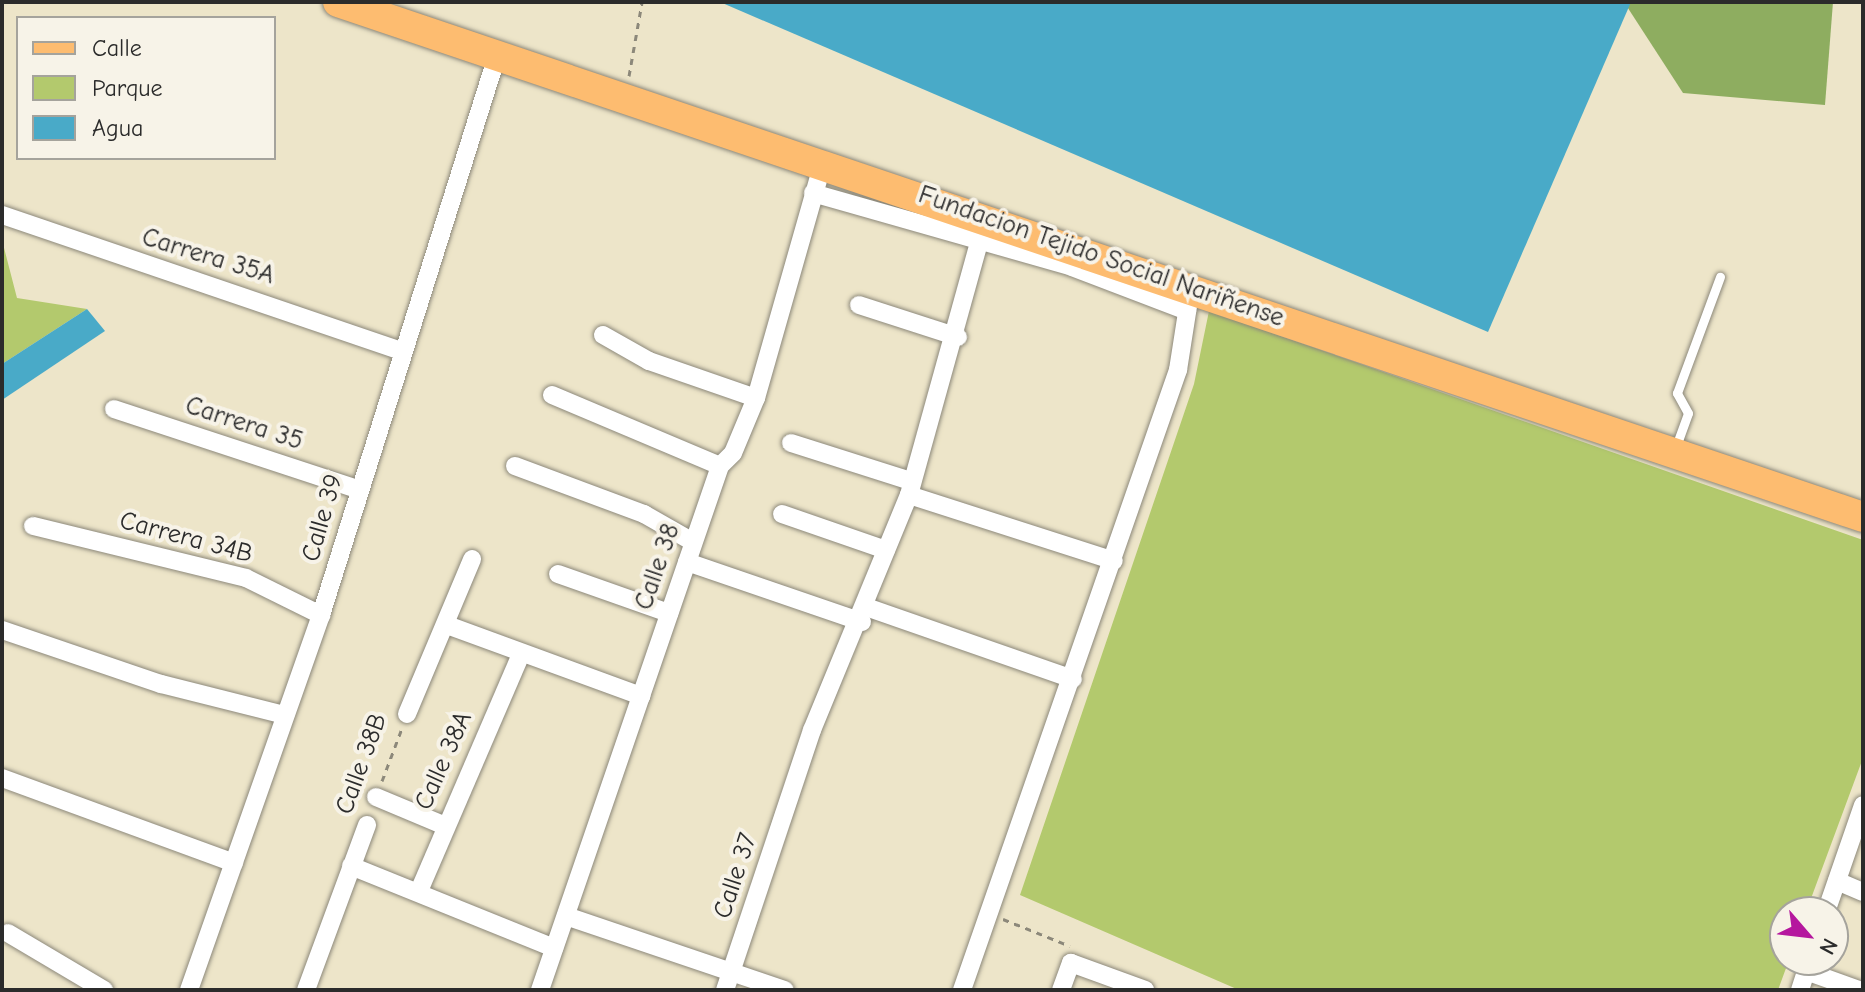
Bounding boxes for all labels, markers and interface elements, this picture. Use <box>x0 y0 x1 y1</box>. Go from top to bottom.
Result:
legend <box>16 16 276 160</box>
text: Calle <box>92 34 142 62</box>
text: Parque <box>92 74 163 102</box>
text: Agua <box>92 114 143 142</box>
street label: Fundacion Tejido Social Nariñense <box>914 180 1288 334</box>
street label: Carrera 35A <box>138 222 278 292</box>
street label: Carrera 35 <box>181 390 307 458</box>
street label: Calle 39 <box>296 471 350 565</box>
street label: Carrera 34B <box>116 505 256 571</box>
street label: Calle 38 <box>629 520 687 614</box>
street label: Calle 38A <box>409 707 479 815</box>
street label: Calle 38B <box>329 709 395 819</box>
street label: Calle 37 <box>708 829 764 923</box>
north arrow <box>1769 896 1849 976</box>
text: N <box>1814 934 1843 959</box>

